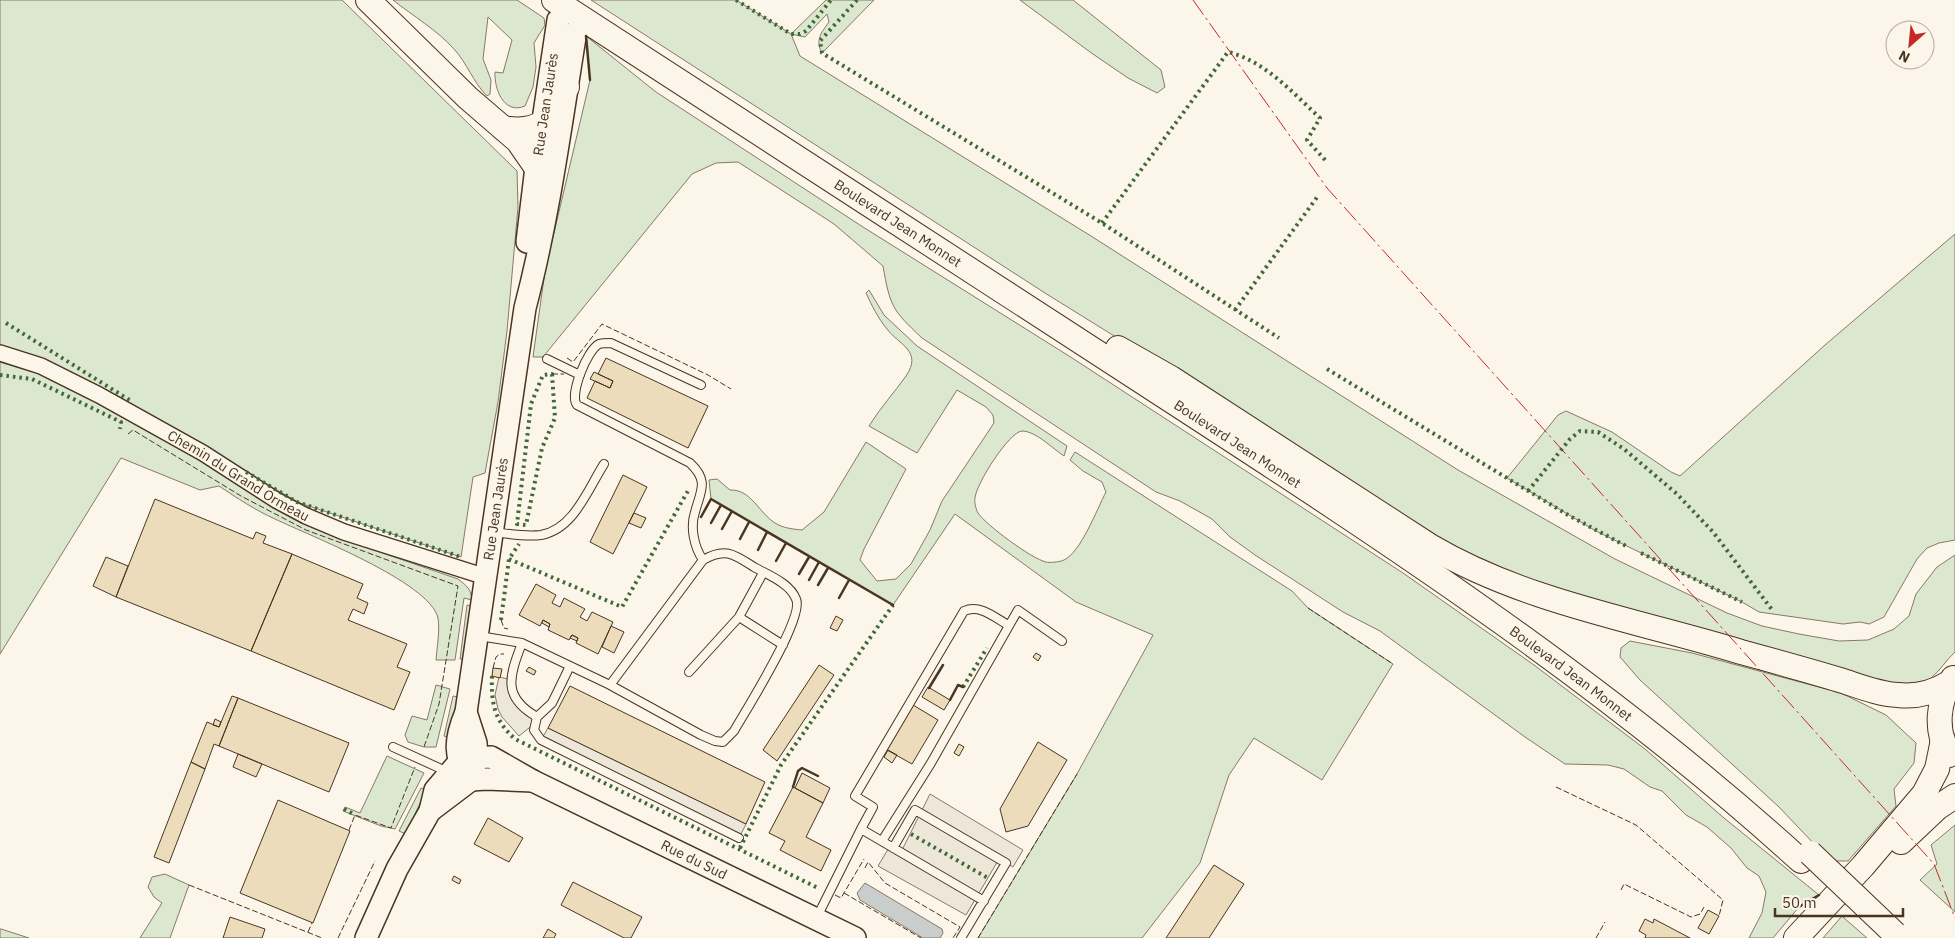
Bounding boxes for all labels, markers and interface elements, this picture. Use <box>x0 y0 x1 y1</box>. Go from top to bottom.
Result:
north arrow <box>1885 20 1935 70</box>
text: N <box>1895 46 1913 67</box>
street label: Rue Jean Jaurès <box>529 51 562 157</box>
street label: Boulevard Jean Monnet <box>831 175 965 271</box>
street label: Boulevard Jean Monnet <box>1171 396 1305 492</box>
street label: Chemin du Grand Ormeau <box>164 426 313 525</box>
street label: Rue Jean Jaurès <box>479 456 512 562</box>
street label: Boulevard Jean Monnet <box>1506 622 1636 725</box>
street label: Rue du Sud <box>658 836 730 883</box>
scale bar <box>1775 886 1902 918</box>
text: 50 m <box>1782 893 1817 912</box>

